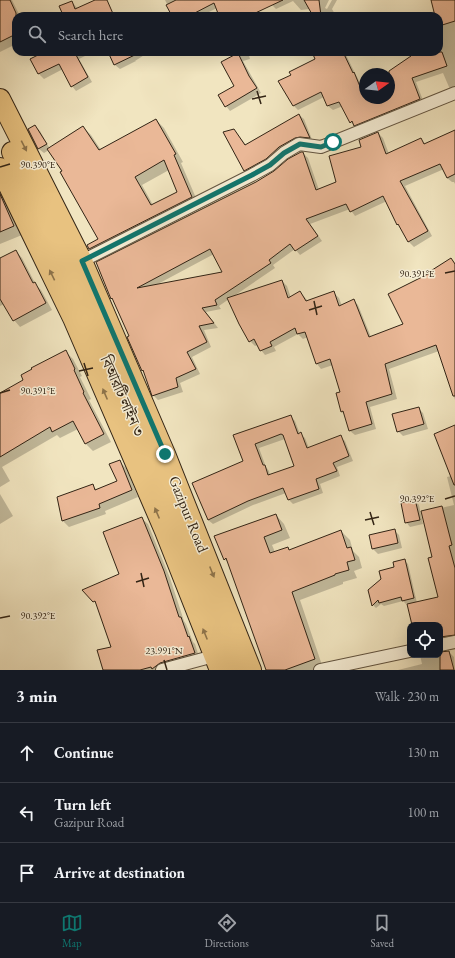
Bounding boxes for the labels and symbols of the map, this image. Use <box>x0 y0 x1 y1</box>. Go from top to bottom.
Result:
north arrow <box>359 68 395 104</box>
route start <box>324 133 342 151</box>
one-way arrow <box>21 140 27 152</box>
text: 90.390°E <box>21 158 56 171</box>
text: 90.391°E <box>400 267 435 280</box>
one-way arrow <box>49 269 55 281</box>
street label: বিআরটি লাইন ৩ <box>96 351 149 440</box>
text: 90.391°E <box>21 384 56 397</box>
one-way arrow <box>102 387 108 399</box>
route end <box>156 445 174 463</box>
street label: Gazipur Road <box>165 473 213 556</box>
text: 90.392°E <box>400 492 435 505</box>
one-way arrow <box>154 507 160 519</box>
one-way arrow <box>209 567 215 579</box>
text: 90.392°E <box>21 609 56 622</box>
one-way arrow <box>202 627 208 639</box>
text: 23.991°N <box>145 644 183 657</box>

